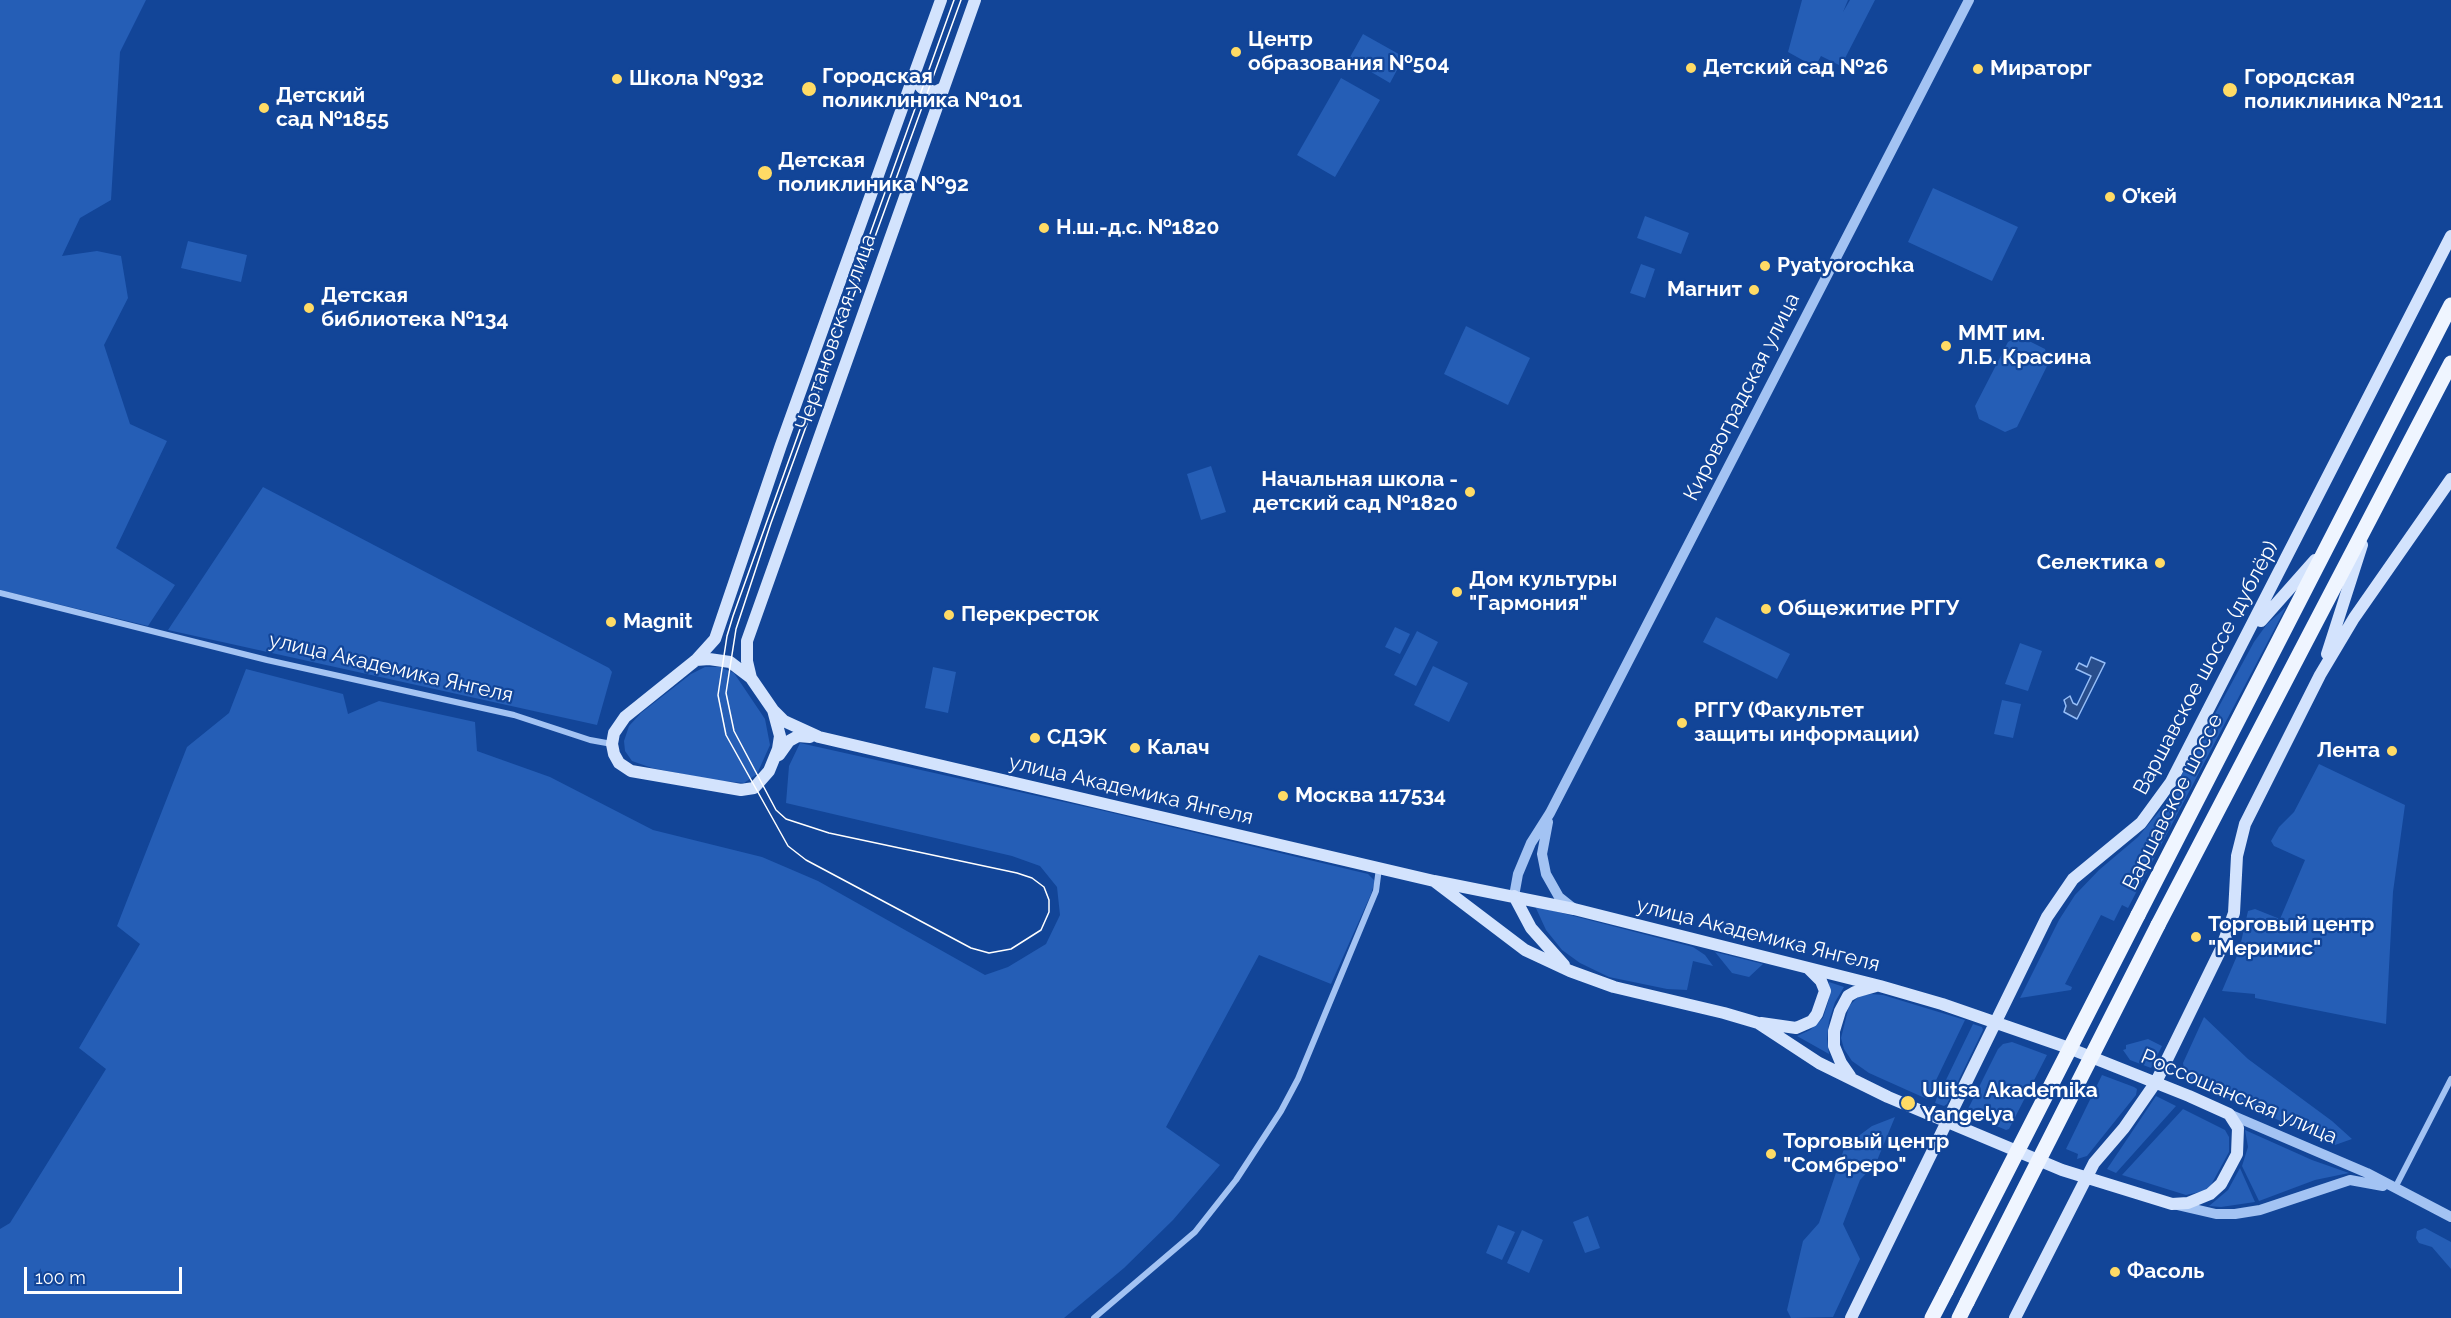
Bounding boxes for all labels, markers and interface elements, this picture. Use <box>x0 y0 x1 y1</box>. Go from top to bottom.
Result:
place label: Центр образования №504 <box>1248 27 1449 77</box>
marker: Центр образования №504 <box>1229 45 1243 59</box>
place label: Детский сад №26 <box>1703 55 1888 81</box>
place label: Мираторг <box>1990 56 2092 82</box>
marker: Детский сад №26 <box>1684 61 1698 75</box>
marker: Мираторг <box>1971 62 1985 76</box>
place label: Городская поликлиника №101 <box>822 64 1022 114</box>
place label: Городская поликлиника №211 <box>2244 65 2443 115</box>
place label: Школа №932 <box>629 66 764 92</box>
marker: Школа №932 <box>610 72 624 86</box>
marker: Городская поликлиника №101 <box>800 80 818 98</box>
marker: Городская поликлиника №211 <box>2221 81 2239 99</box>
place label: Детский сад №1855 <box>276 83 389 133</box>
marker: Детский сад №1855 <box>257 101 271 115</box>
place label: Детская поликлиника №92 <box>778 148 969 198</box>
marker: Детская поликлиника №92 <box>756 164 774 182</box>
place label: О’кей <box>2122 184 2177 210</box>
marker: О’кей <box>2103 190 2117 204</box>
place label: Н.ш.-д.с. №1820 <box>1056 215 1219 241</box>
marker: Н.ш.-д.с. №1820 <box>1037 221 1051 235</box>
street label: Чертановская улица <box>791 231 881 433</box>
place label: Pyatyorochka <box>1777 253 1914 279</box>
marker: Pyatyorochka <box>1758 259 1772 273</box>
place label: Магнит <box>1667 277 1742 303</box>
place label: Детская библиотека №134 <box>321 283 508 333</box>
marker: Магнит <box>1747 283 1761 297</box>
street label: Кировоградская улица <box>1679 289 1805 505</box>
marker: Детская библиотека №134 <box>302 301 316 315</box>
place label: ММТ им. Л.Б. Красина <box>1958 321 2091 371</box>
marker: ММТ им. Л.Б. Красина <box>1939 339 1953 353</box>
place label: Начальная школа - детский сад №1820 <box>1253 467 1458 517</box>
marker: Начальная школа - детский сад №1820 <box>1463 485 1477 499</box>
street label: Варшавское шоссе (дублёр) <box>2128 537 2284 799</box>
place label: Селектика <box>2037 550 2148 576</box>
marker: Селектика <box>2153 556 2167 570</box>
place label: Дом культуры "Гармония" <box>1469 567 1617 617</box>
marker: Дом культуры "Гармония" <box>1450 585 1464 599</box>
place label: Общежитие РГГУ <box>1778 596 1959 622</box>
place label: Перекресток <box>961 602 1100 628</box>
marker: Общежитие РГГУ <box>1759 602 1773 616</box>
marker: Перекресток <box>942 608 956 622</box>
place label: Magnit <box>623 609 693 635</box>
marker: Magnit <box>604 615 618 629</box>
street label: улица Академика Янгеля <box>266 628 516 708</box>
place label: РГГУ (Факультет защиты информации) <box>1694 698 1919 748</box>
street label: Варшавское шоссе <box>2118 710 2228 894</box>
marker: РГГУ (Факультет защиты информации) <box>1675 716 1689 730</box>
place label: СДЭК <box>1047 725 1107 751</box>
marker: СДЭК <box>1028 731 1042 745</box>
place label: Калач <box>1147 735 1210 761</box>
place label: Лента <box>2317 738 2380 764</box>
marker: Калач <box>1128 741 1142 755</box>
marker: Лента <box>2385 744 2399 758</box>
street label: улица Академика Янгеля <box>1006 750 1256 830</box>
place label: Москва 117534 <box>1295 783 1446 809</box>
marker: Москва 117534 <box>1276 789 1290 803</box>
street label: улица Академика Янгеля <box>1634 893 1882 977</box>
place label: Торговый центр "Меримис" <box>2208 912 2374 962</box>
marker: Торговый центр "Меримис" <box>2189 930 2203 944</box>
street label: Россошанская улица <box>2137 1044 2341 1150</box>
place label: Ulitsa Akademika Yangelya <box>1922 1078 2098 1128</box>
marker: Ulitsa Akademika Yangelya <box>1899 1094 1917 1112</box>
place label: Торговый центр "Сомбреро" <box>1783 1129 1949 1179</box>
marker: Торговый центр "Сомбреро" <box>1764 1147 1778 1161</box>
scale bar <box>27 1255 184 1293</box>
place label: Фасоль <box>2127 1259 2204 1285</box>
marker: Фасоль <box>2108 1265 2122 1279</box>
text: 100 m <box>35 1267 86 1288</box>

